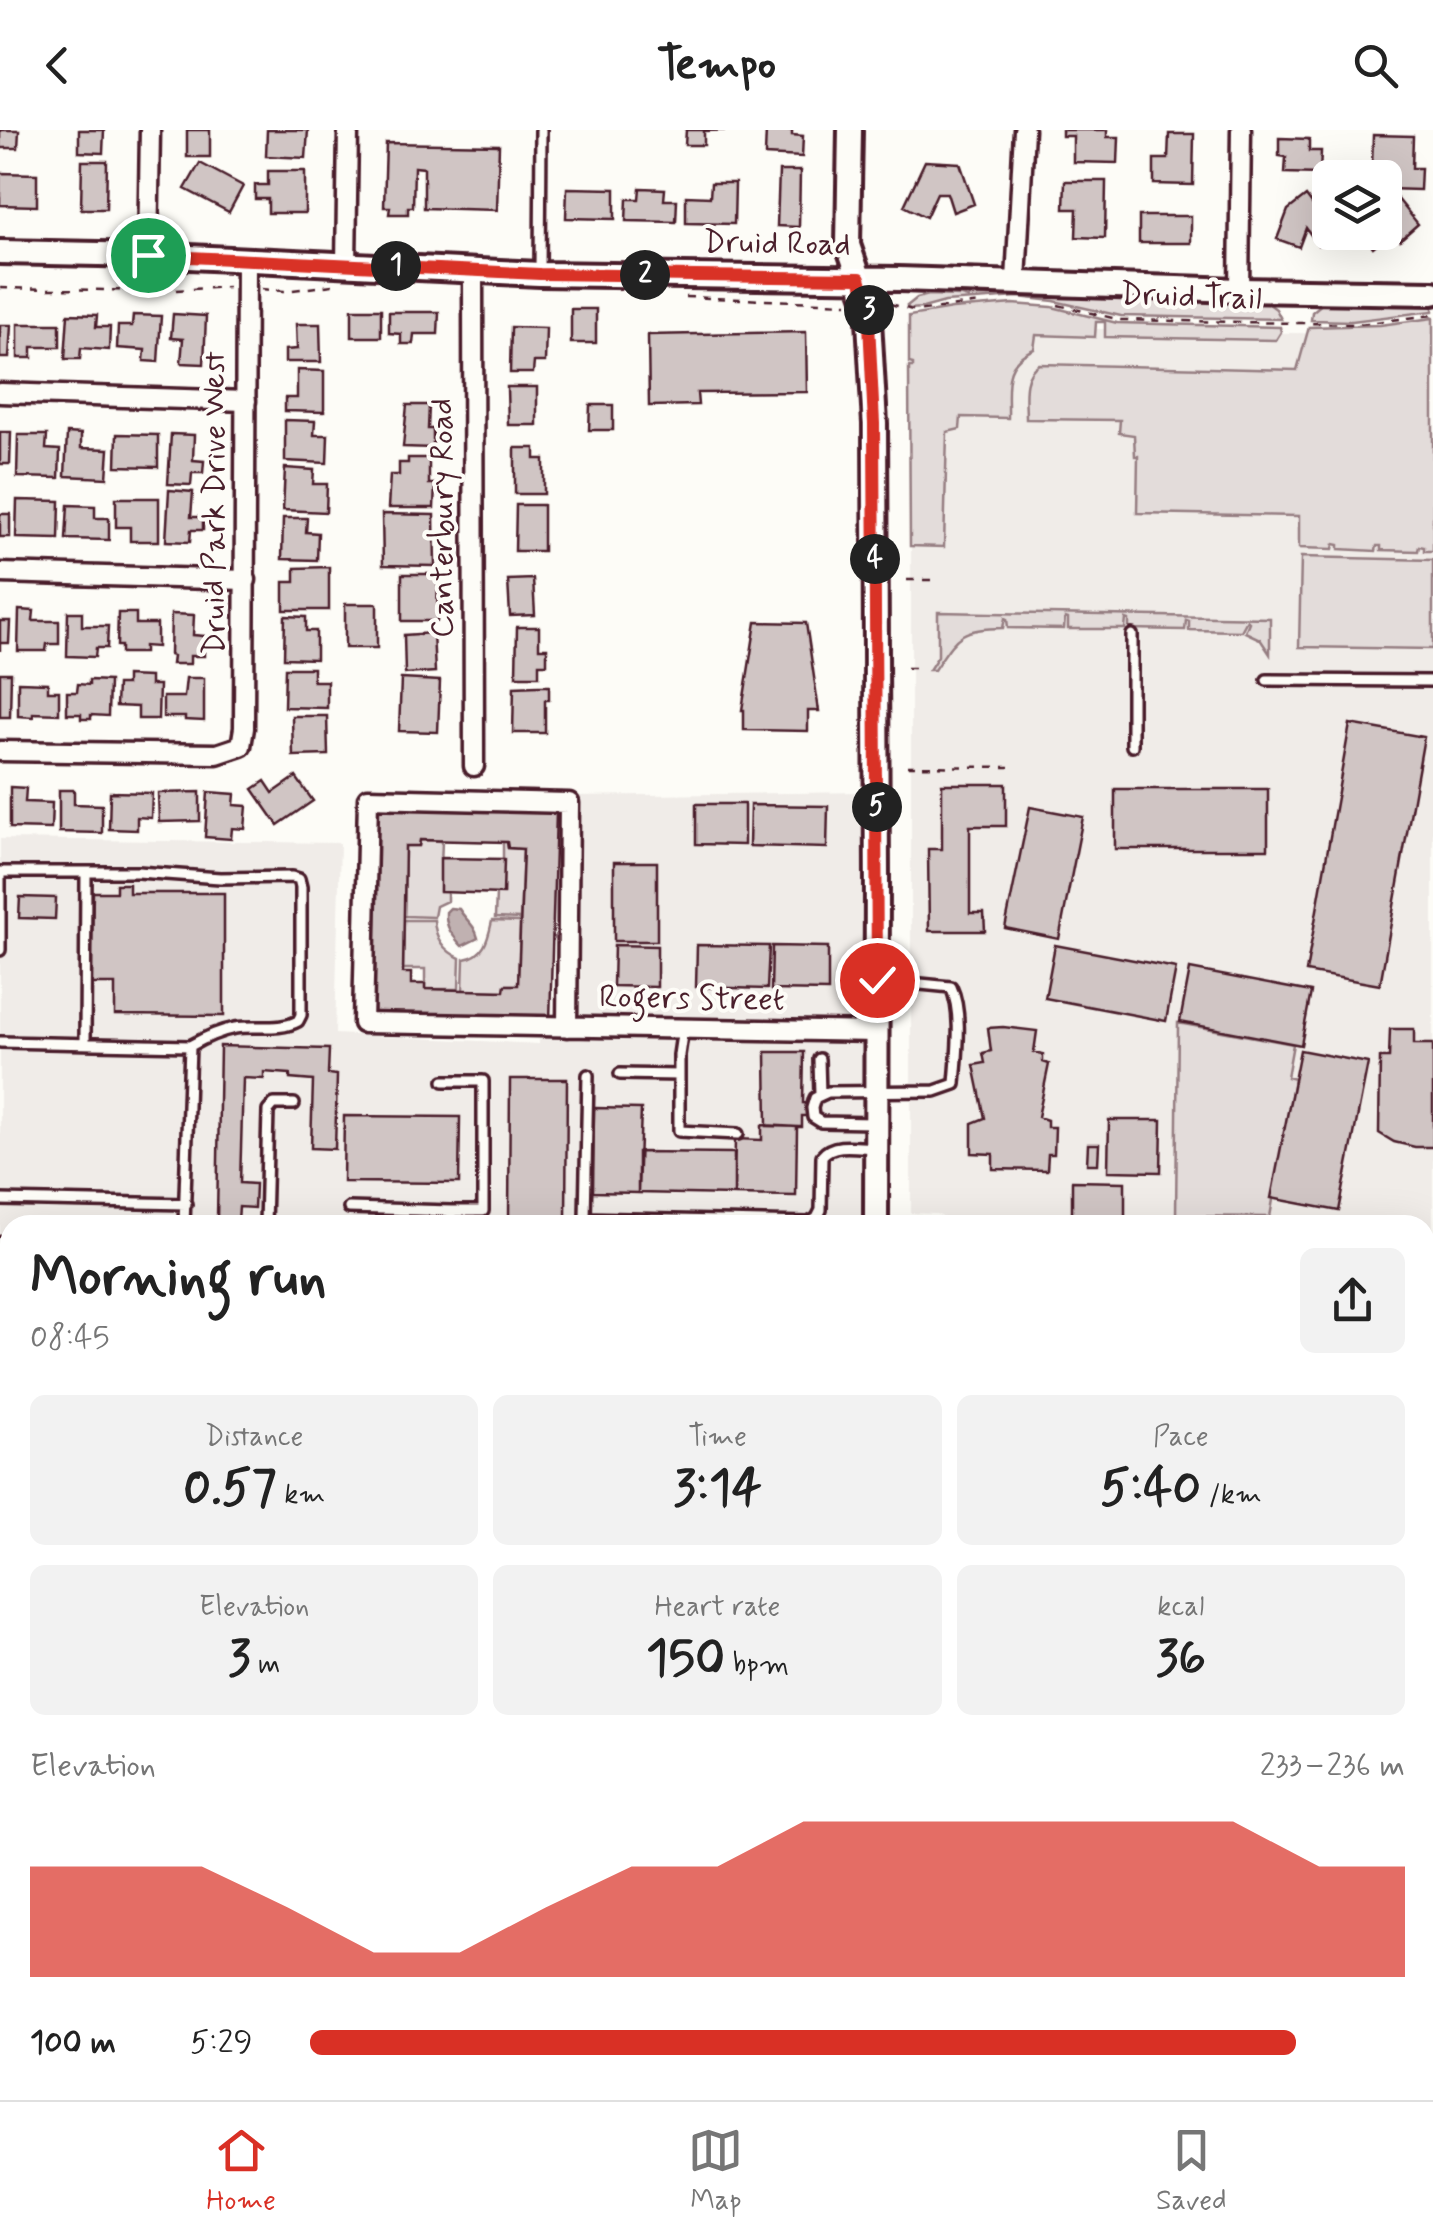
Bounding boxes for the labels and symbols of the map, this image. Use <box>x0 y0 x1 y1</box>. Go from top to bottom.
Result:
pin <box>106 213 191 298</box>
street label: Druid Road <box>703 222 851 266</box>
pin: 1 <box>371 241 421 291</box>
pin: 2 <box>620 250 670 300</box>
street label: Druid Trail <box>1120 274 1262 320</box>
pin: 3 <box>844 285 894 335</box>
street label: Druid Park Drive West <box>194 351 236 655</box>
street label: Canterbury Road <box>422 398 464 638</box>
pin: 4 <box>850 534 900 584</box>
pin: 5 <box>852 782 902 832</box>
pin <box>835 938 920 1023</box>
street label: Rogers Street <box>599 976 785 1025</box>

